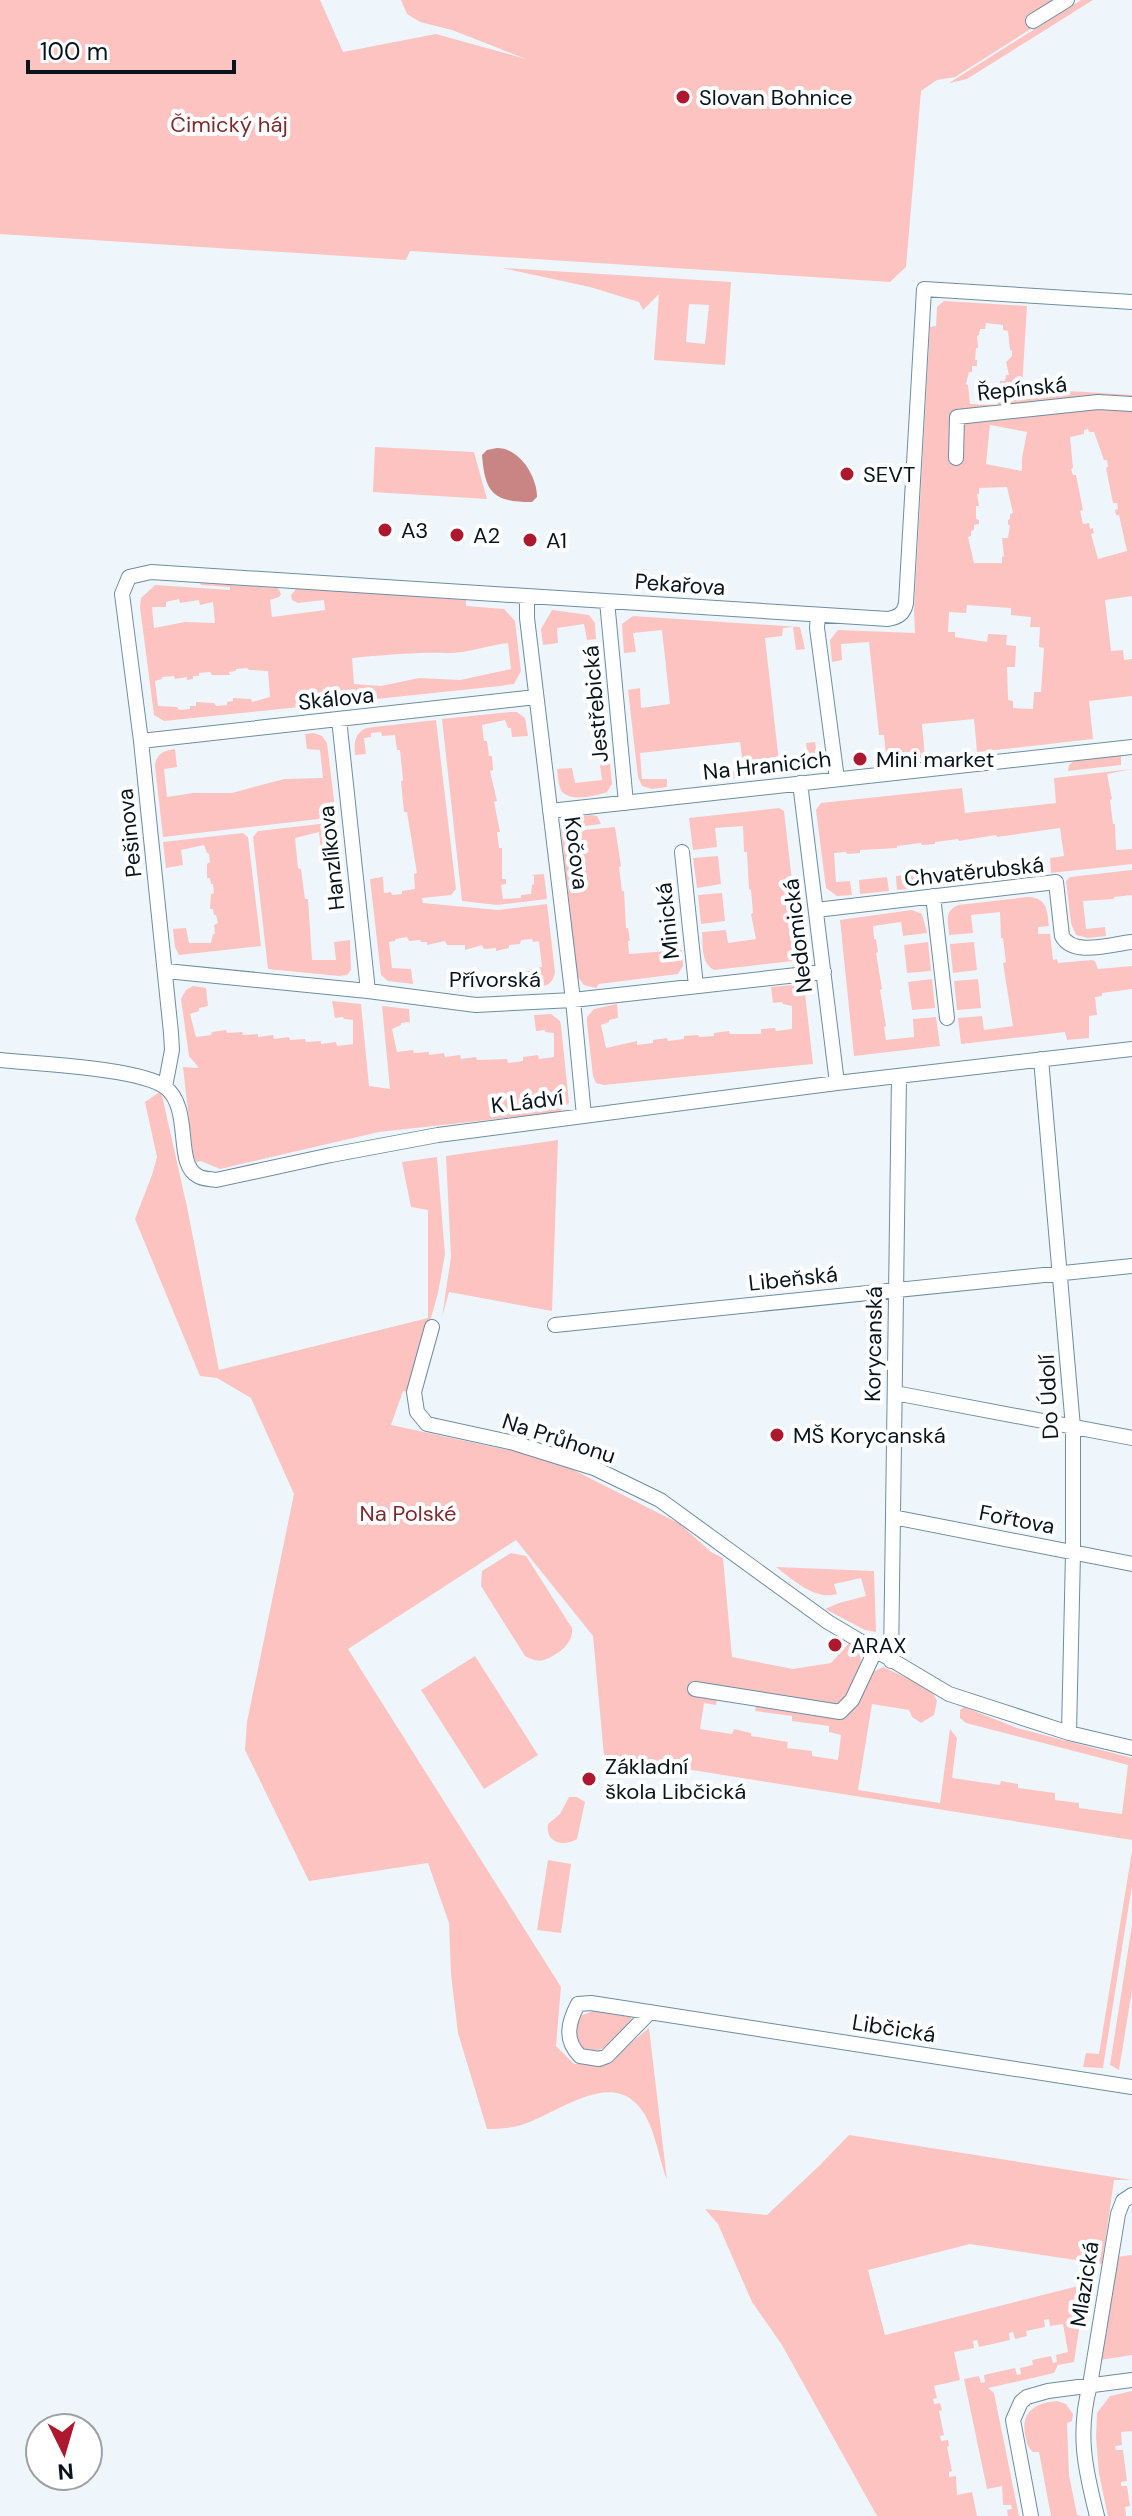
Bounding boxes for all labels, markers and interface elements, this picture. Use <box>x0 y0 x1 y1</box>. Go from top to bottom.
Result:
scale bar <box>28 24 234 74</box>
text: 100 m <box>40 36 108 67</box>
place label: Slovan Bohnice <box>699 83 853 112</box>
marker: Slovan Bohnice <box>674 88 692 106</box>
park label: Čimický háj <box>170 110 288 139</box>
street label: Řepínská <box>976 369 1068 408</box>
place label: SEVT <box>863 460 915 489</box>
marker: SEVT <box>838 465 856 483</box>
place label: A3 <box>401 516 428 545</box>
marker: A3 <box>376 521 394 539</box>
place label: A2 <box>473 521 500 550</box>
marker: A2 <box>448 526 466 544</box>
place label: A1 <box>546 526 567 555</box>
marker: A1 <box>521 531 539 549</box>
street label: Pekařova <box>634 567 726 602</box>
street label: Jestřebická <box>576 644 615 764</box>
street label: Skálova <box>297 680 375 717</box>
street label: Na Hranicích <box>702 744 833 787</box>
place label: Mini market <box>876 745 994 774</box>
marker: Mini market <box>851 750 869 768</box>
street label: Pešinova <box>110 787 149 879</box>
street label: Hanzlíkova <box>312 804 351 912</box>
street label: Kočova <box>558 815 595 891</box>
street label: Chvatěrubská <box>903 850 1045 893</box>
street label: Nedomická <box>776 877 819 995</box>
street label: Minická <box>649 881 686 961</box>
street label: Přívorská <box>449 965 541 994</box>
street label: K Ládví <box>489 1083 565 1120</box>
street label: Libeňská <box>747 1259 839 1298</box>
street label: Korycanská <box>858 1286 889 1402</box>
street label: Do Údolí <box>1032 1354 1065 1440</box>
street label: Na Průhonu <box>499 1407 619 1470</box>
place label: MŠ Korycanská <box>793 1421 946 1450</box>
marker: MŠ Korycanská <box>768 1426 786 1444</box>
street label: Fořtova <box>977 1498 1057 1541</box>
park label: Na Polské <box>360 1499 456 1528</box>
place label: ARAX <box>851 1631 907 1660</box>
marker: ARAX <box>826 1636 844 1654</box>
place label: Základní škola Libčická <box>605 1752 746 1806</box>
marker: Základní škola Libčická <box>580 1770 598 1788</box>
street label: Libčická <box>850 2008 938 2049</box>
street label: Mlazická <box>1063 2239 1106 2329</box>
north arrow <box>24 2412 104 2492</box>
text: N <box>56 2456 75 2487</box>

